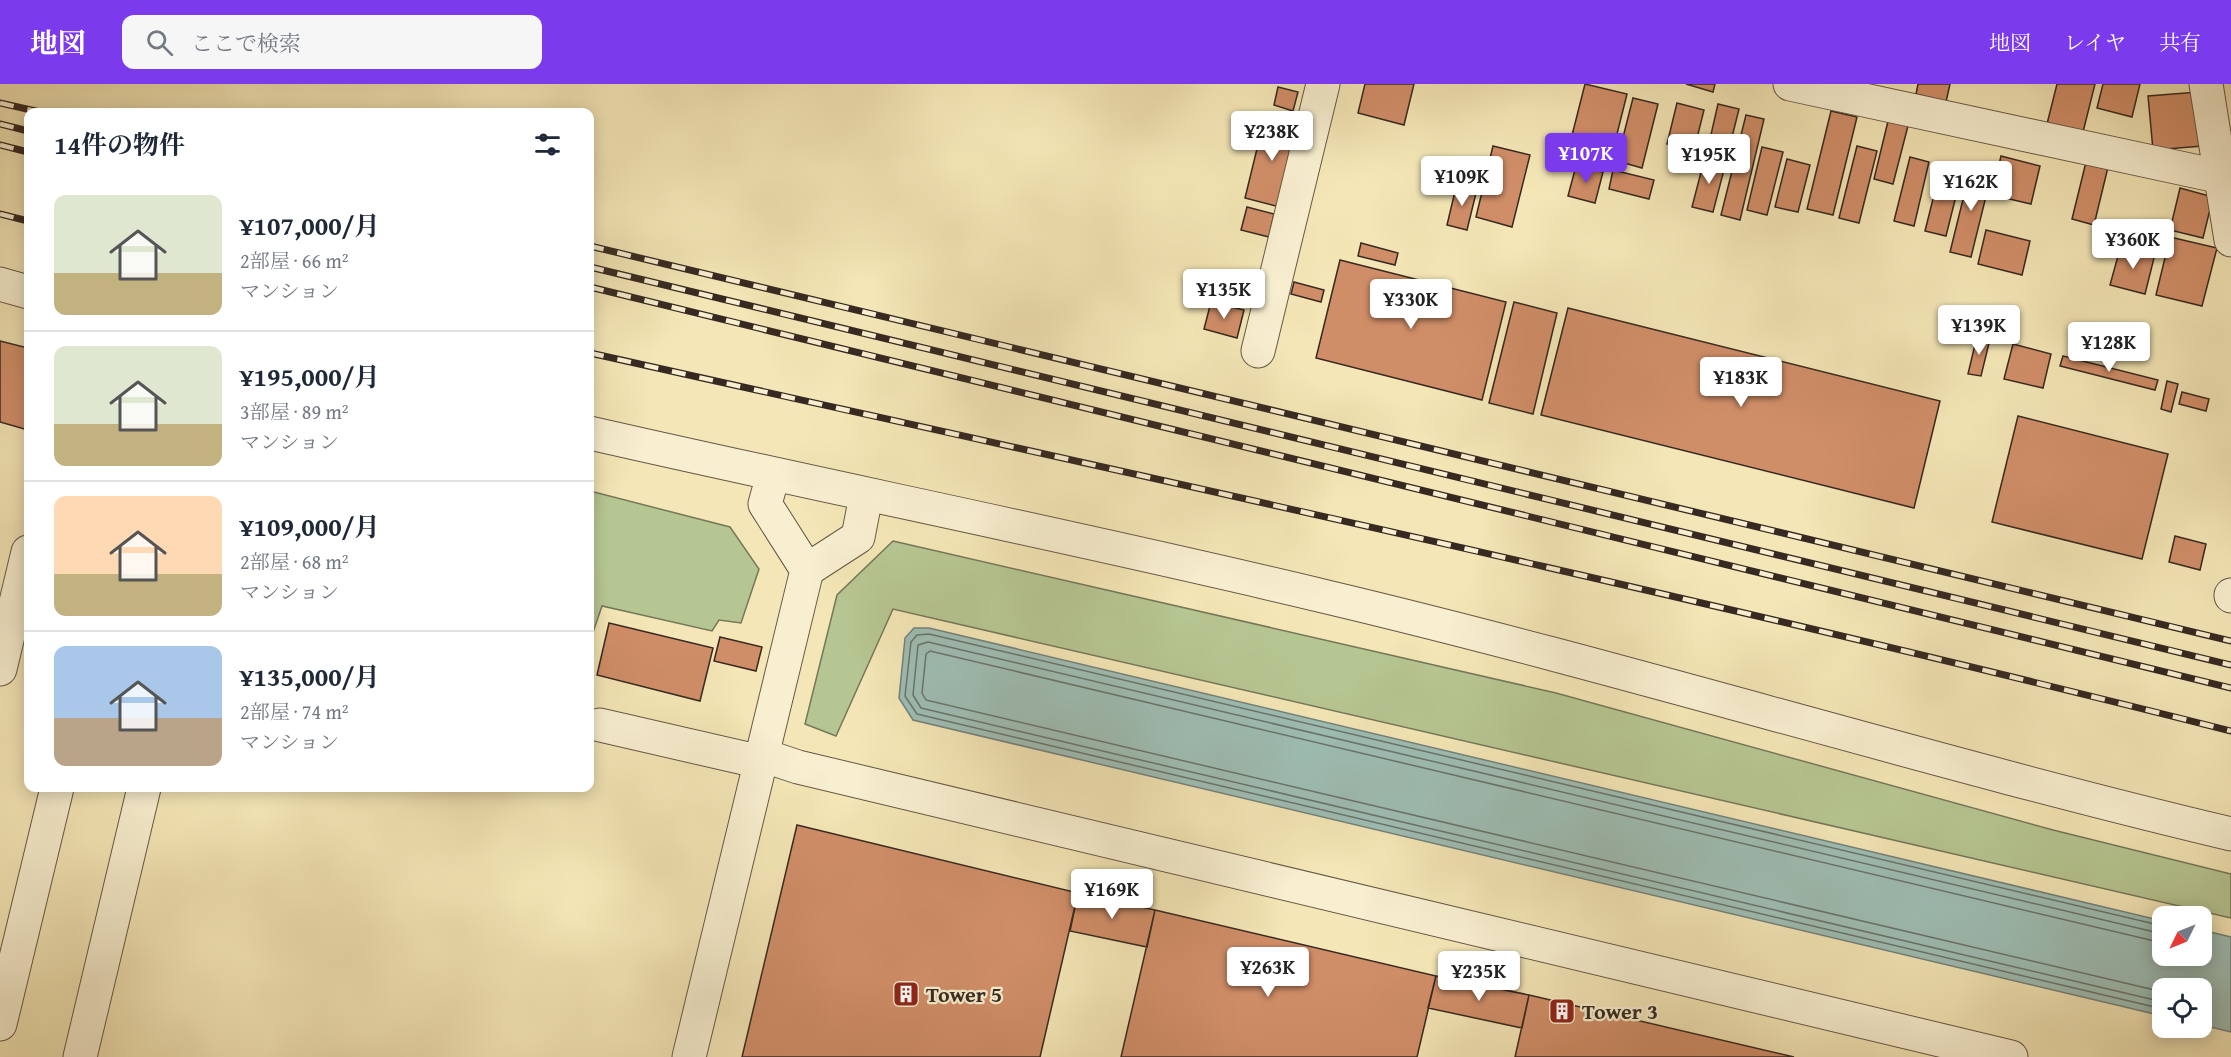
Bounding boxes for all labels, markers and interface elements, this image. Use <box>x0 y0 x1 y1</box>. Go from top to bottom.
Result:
search box <box>122 15 542 69</box>
text: 地図 <box>30 22 86 63</box>
icon: search <box>143 26 176 59</box>
text: ここで検索 <box>191 27 301 59</box>
text: 地図 <box>1989 27 2031 58</box>
text: レイヤ <box>2064 27 2126 58</box>
text: 共有 <box>2159 27 2201 58</box>
pin: ¥238K <box>1230 111 1314 162</box>
text: ¥238K <box>1245 116 1299 145</box>
text: 14件の物件 <box>54 125 185 164</box>
icon: filters <box>531 128 564 161</box>
pin: ¥107K <box>1544 133 1628 184</box>
pin: ¥195K <box>1667 134 1751 185</box>
text: ¥107K <box>1559 138 1613 167</box>
text: ¥195K <box>1682 139 1736 168</box>
pin: ¥109K <box>1420 156 1504 207</box>
text: ¥109K <box>1435 161 1489 190</box>
pin: ¥162K <box>1929 161 2013 212</box>
text: ¥162K <box>1944 166 1998 195</box>
text: ¥107,000/月 <box>240 206 380 245</box>
icon: home <box>102 219 174 291</box>
pin: ¥360K <box>2091 219 2175 270</box>
text: ¥360K <box>2106 224 2160 253</box>
text: 2部屋 · 66 m² <box>240 246 349 275</box>
pin: ¥135K <box>1182 269 1266 320</box>
text: ¥135K <box>1197 274 1251 303</box>
text: マンション <box>240 276 339 305</box>
pin: ¥330K <box>1369 279 1453 330</box>
text: ¥330K <box>1384 284 1438 313</box>
pin: ¥139K <box>1937 305 2021 356</box>
text: ¥139K <box>1952 310 2006 339</box>
pin: ¥128K <box>2067 322 2151 373</box>
text: ¥128K <box>2082 327 2136 356</box>
text: ¥195,000/月 <box>240 357 380 396</box>
pin: ¥183K <box>1699 357 1783 408</box>
text: ¥183K <box>1714 362 1768 391</box>
icon: home <box>102 370 174 442</box>
text: 3部屋 · 89 m² <box>240 397 349 426</box>
text: マンション <box>240 427 339 456</box>
text: ¥109,000/月 <box>240 507 380 546</box>
icon: home <box>102 520 174 592</box>
text: 2部屋 · 68 m² <box>240 547 349 576</box>
text: マンション <box>240 577 339 606</box>
text: ¥135,000/月 <box>240 657 380 696</box>
icon: home <box>102 670 174 742</box>
text: 2部屋 · 74 m² <box>240 697 349 726</box>
text: マンション <box>240 727 339 756</box>
pin: ¥169K <box>1070 869 1154 920</box>
text: ¥169K <box>1085 874 1139 903</box>
north arrow <box>2152 906 2212 966</box>
map controls <box>2152 906 2212 1038</box>
pin: ¥263K <box>1226 947 1310 998</box>
pin: ¥235K <box>1437 951 1521 1002</box>
text: ¥263K <box>1241 952 1295 981</box>
text: ¥235K <box>1452 956 1506 985</box>
place label: Tower 5 <box>926 978 1002 1010</box>
button: locate <box>2152 978 2212 1038</box>
building icon: Tower 5 <box>891 979 921 1009</box>
place label: Tower 3 <box>1582 995 1658 1027</box>
building icon: Tower 3 <box>1547 996 1577 1026</box>

